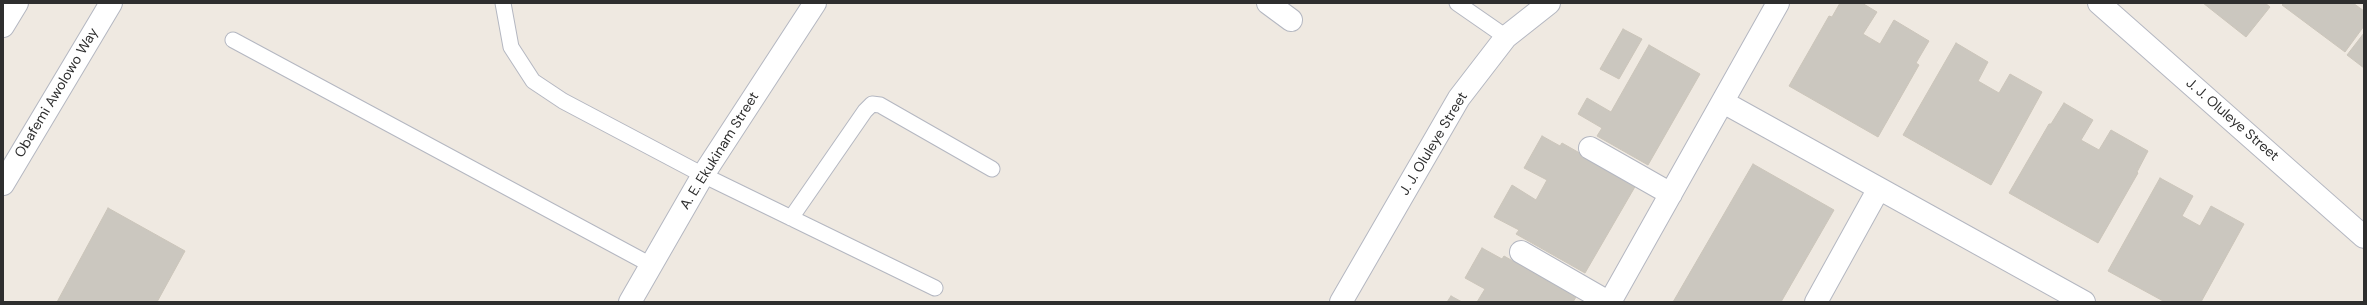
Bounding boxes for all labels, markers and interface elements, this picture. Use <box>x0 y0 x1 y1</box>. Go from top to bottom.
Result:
street label: Obafemi Awolowo Way <box>12 25 102 161</box>
street label: J. J. Oluleye Street <box>2182 75 2282 165</box>
street label: A. E. Ekukinam Street <box>677 89 763 213</box>
street label: J. J. Oluleye Street <box>1396 89 1472 199</box>

